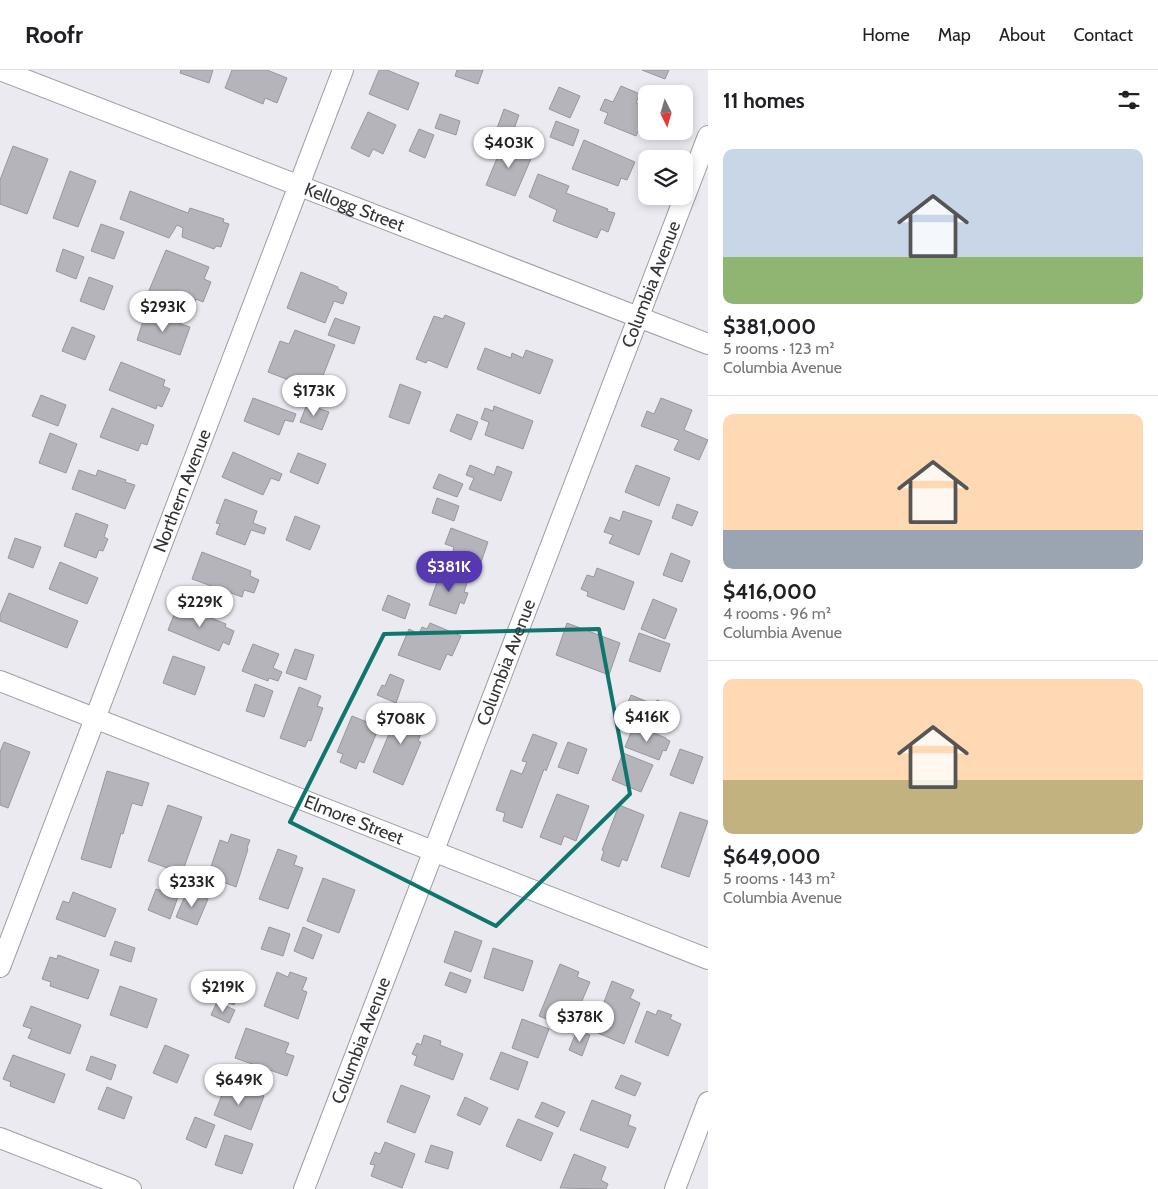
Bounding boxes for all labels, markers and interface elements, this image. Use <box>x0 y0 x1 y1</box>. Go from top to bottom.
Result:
text: Roofr <box>25 20 83 49</box>
text: Home <box>862 24 910 46</box>
text: Map <box>938 24 971 46</box>
text: About <box>999 24 1045 46</box>
text: Contact <box>1073 24 1133 46</box>
north arrow <box>638 85 692 140</box>
map controls <box>638 85 693 205</box>
icon: filters <box>1115 86 1143 114</box>
text: 11 homes <box>723 88 805 113</box>
pin: $403K <box>474 126 544 169</box>
text: $403K <box>484 133 534 152</box>
button: layers <box>638 150 693 205</box>
street label: Kellogg Street <box>301 178 408 236</box>
icon: home <box>888 181 978 271</box>
street label: Columbia Avenue <box>617 218 685 351</box>
pin: $293K <box>128 290 198 333</box>
text: $293K <box>140 297 186 316</box>
text: $381,000 <box>723 314 816 339</box>
text: 5 rooms · 123 m² <box>723 339 835 358</box>
text: Columbia Avenue <box>723 358 842 377</box>
pin: $173K <box>279 374 349 417</box>
text: $173K <box>293 381 335 400</box>
street label: Northern Avenue <box>149 426 216 555</box>
icon: home <box>888 447 978 537</box>
pin: $381K <box>414 550 484 593</box>
text: $381K <box>427 557 471 576</box>
text: $416,000 <box>723 579 817 604</box>
pin: $229K <box>165 586 235 628</box>
text: $229K <box>177 592 223 611</box>
street label: Columbia Avenue <box>472 596 540 729</box>
text: 4 rooms · 96 m² <box>723 604 831 623</box>
text: Columbia Avenue <box>723 623 842 642</box>
pin: $416K <box>612 700 682 743</box>
pin: $708K <box>366 702 436 745</box>
text: $416K <box>625 707 669 726</box>
text: $708K <box>377 709 425 728</box>
icon: home <box>888 712 978 802</box>
street label: Elmore Street <box>301 790 407 849</box>
text: $649,000 <box>723 844 821 869</box>
pin: $233K <box>157 866 227 908</box>
text: 5 rooms · 143 m² <box>723 869 835 888</box>
text: $233K <box>169 872 215 891</box>
text: Columbia Avenue <box>723 888 842 907</box>
pin: $219K <box>188 970 258 1013</box>
street label: Columbia Avenue <box>327 974 395 1107</box>
text: $219K <box>202 977 244 996</box>
pin: $378K <box>545 1000 615 1043</box>
text: $378K <box>557 1007 603 1026</box>
pin: $649K <box>204 1064 274 1106</box>
text: $649K <box>215 1070 263 1089</box>

